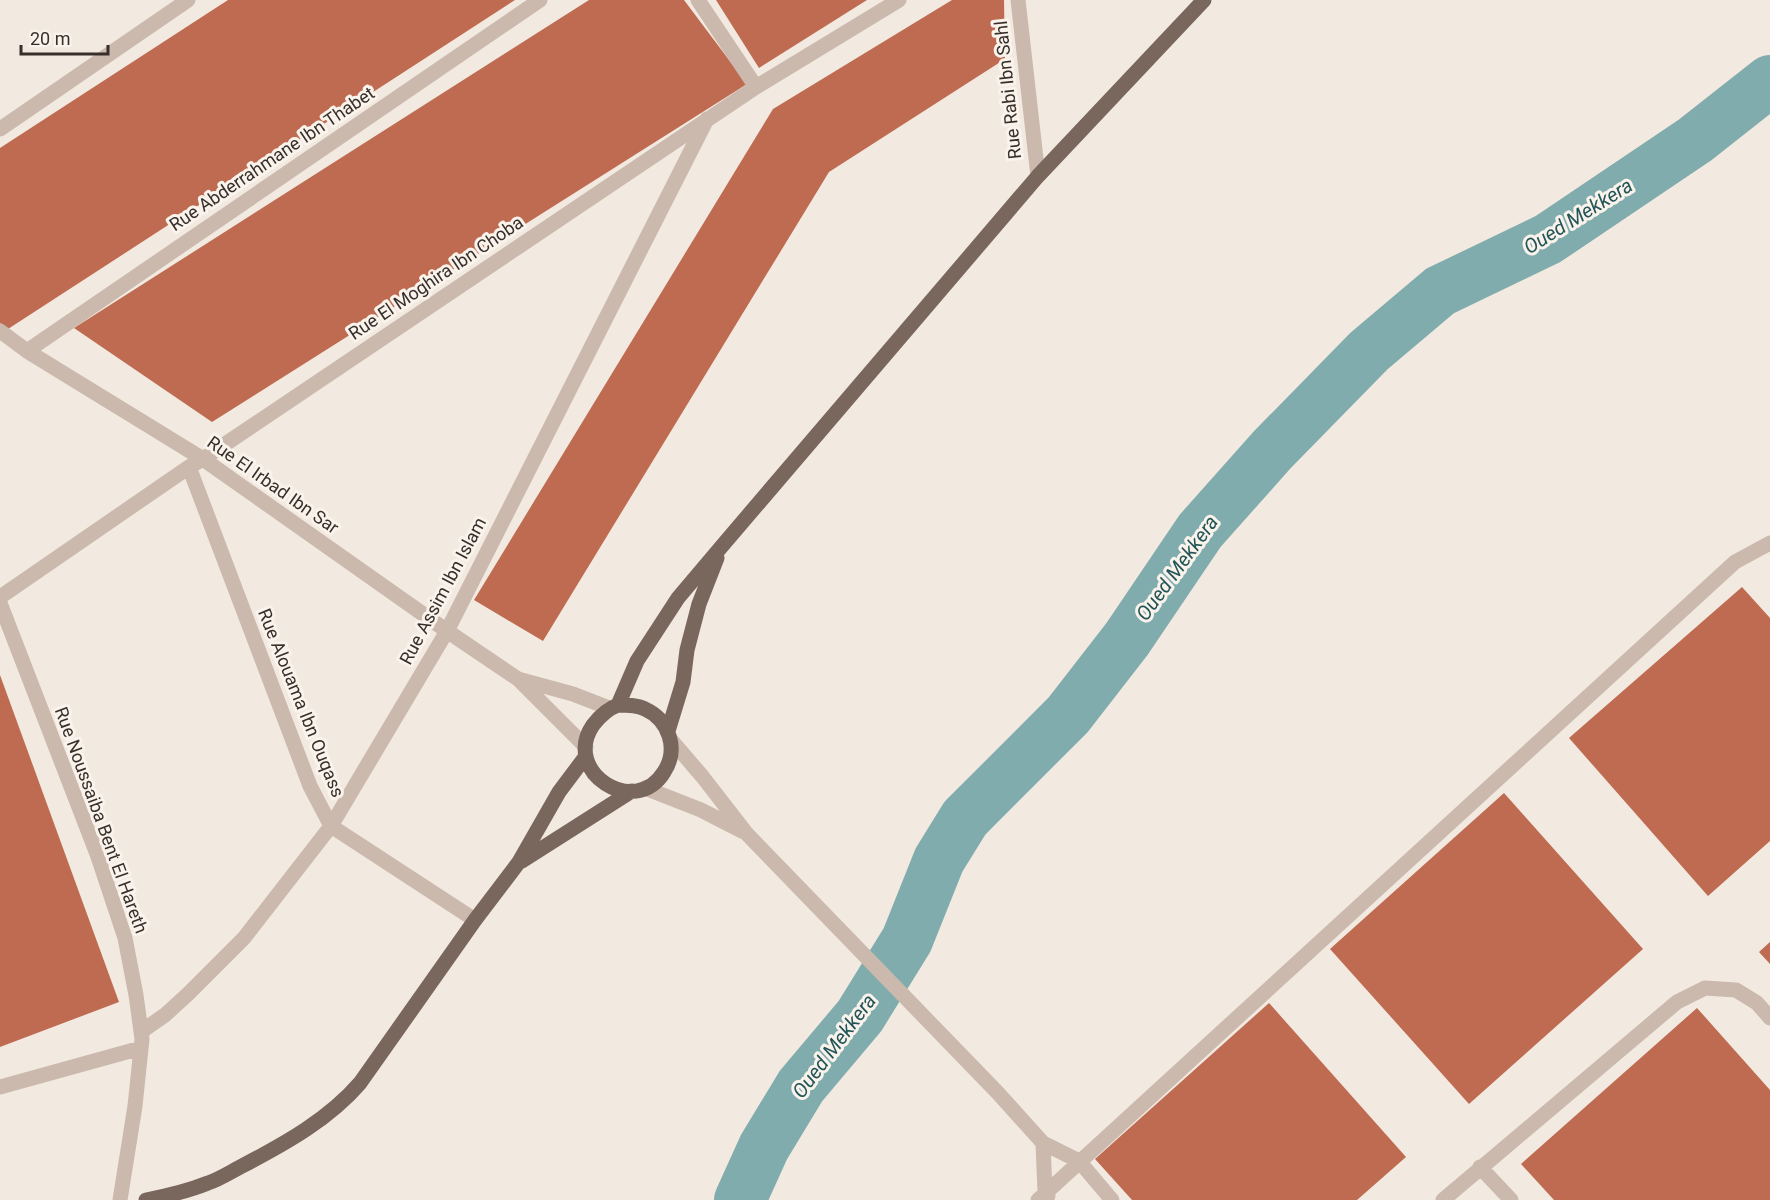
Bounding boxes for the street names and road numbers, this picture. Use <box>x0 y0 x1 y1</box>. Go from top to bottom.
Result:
street label: Rue Rabi Ibn Sahl <box>990 20 1025 160</box>
street label: Rue Abderrahmane Ibn Thabet <box>165 82 378 235</box>
street label: Rue El Moghira Ibn Choba <box>345 211 527 344</box>
street label: Rue El Irbad Ibn Sar <box>204 431 343 538</box>
street label: Rue Assim Ibn Islam <box>395 514 490 668</box>
street label: Rue Alouama Ibn Ouqass <box>254 605 349 800</box>
street label: Rue Noussaiba Bent El Hareth <box>51 704 152 936</box>

